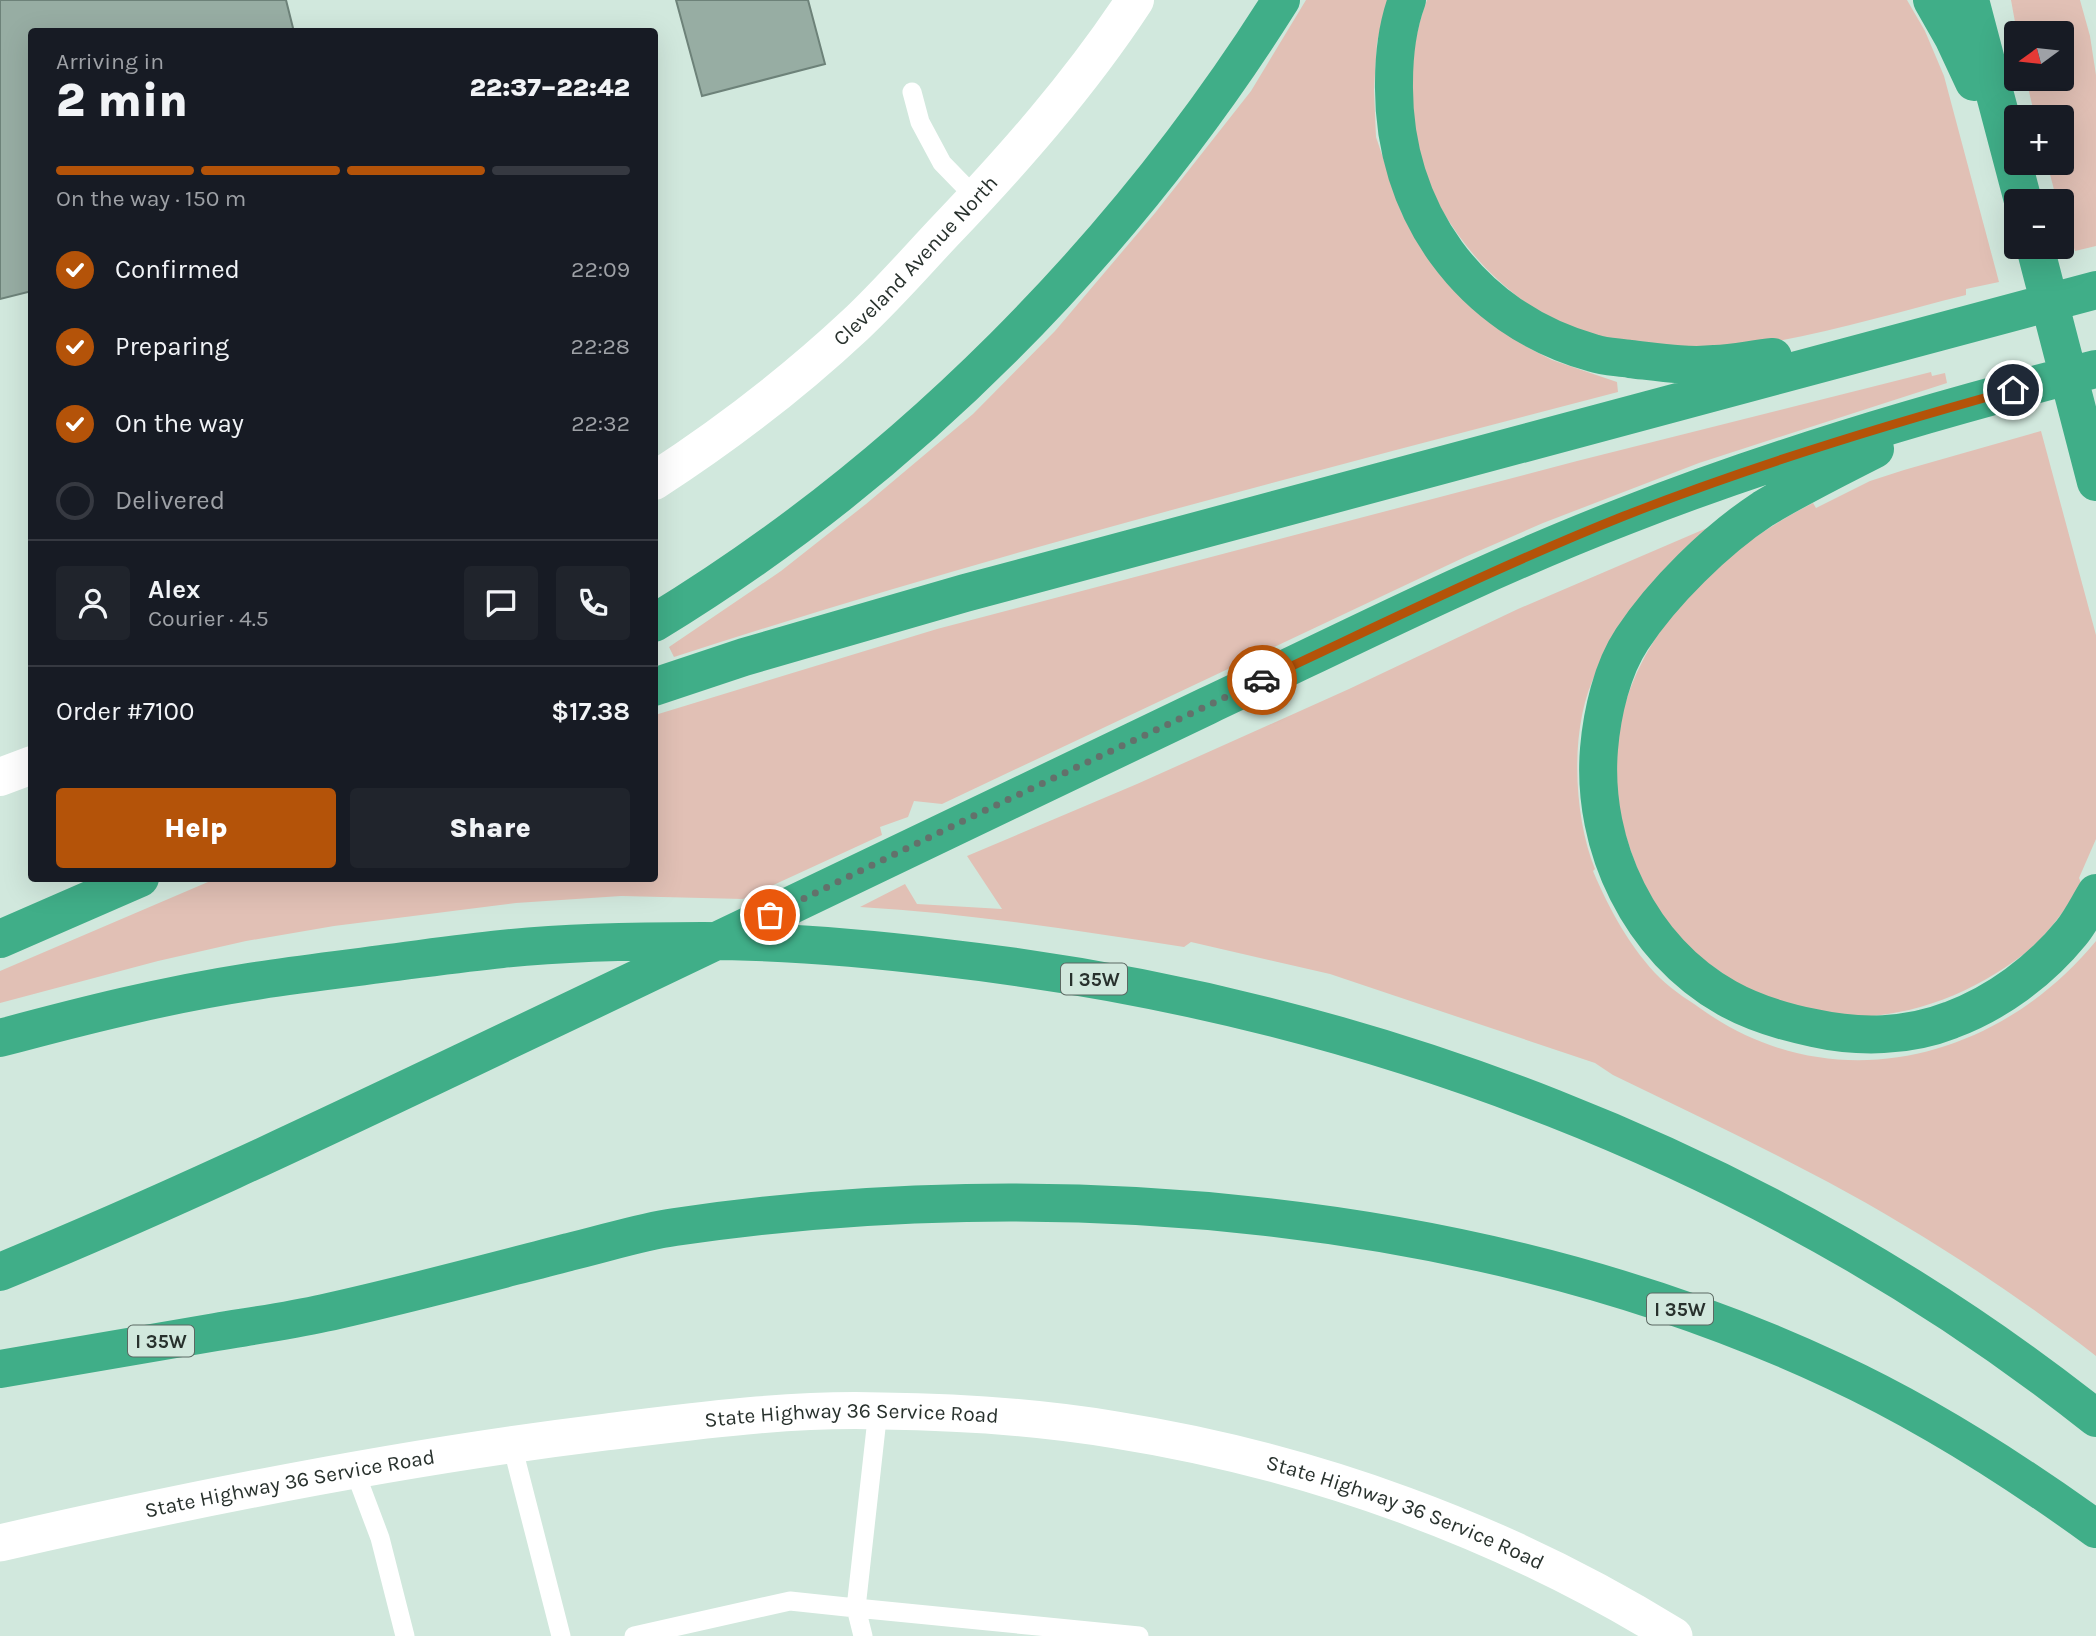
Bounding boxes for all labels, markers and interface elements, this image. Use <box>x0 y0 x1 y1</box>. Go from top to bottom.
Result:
north arrow <box>2004 21 2074 91</box>
map controls <box>2004 21 2074 259</box>
text: Arriving in <box>56 48 164 75</box>
text: 22:37–22:42 <box>469 72 630 103</box>
text: 2 min <box>56 74 188 128</box>
button: + <box>2004 105 2074 175</box>
street label: Cleveland Avenue North <box>829 171 1003 351</box>
text: On the way · 150 m <box>56 185 246 212</box>
button: − <box>2004 189 2074 259</box>
icon: check <box>56 251 94 289</box>
text: Confirmed <box>115 254 240 285</box>
text: 22:09 <box>571 256 630 283</box>
icon: check <box>56 328 94 366</box>
text: Preparing <box>115 331 229 362</box>
text: 22:28 <box>571 333 630 360</box>
pin <box>1983 360 2043 420</box>
icon: home <box>1994 371 2032 409</box>
icon: check <box>56 405 94 443</box>
text: On the way <box>115 408 244 439</box>
text: 22:32 <box>571 410 630 437</box>
text: Delivered <box>115 485 225 516</box>
button: person <box>56 566 130 640</box>
button: chat <box>464 566 538 640</box>
button: phone <box>556 566 630 640</box>
text: Alex <box>148 574 200 605</box>
text: Courier · 4.5 <box>148 605 269 632</box>
courier <box>1227 645 1297 715</box>
icon: car <box>1243 661 1281 699</box>
text: Order #7100 <box>56 696 194 727</box>
text: $17.38 <box>551 696 630 727</box>
button: Help <box>56 788 336 868</box>
button: Share <box>350 788 630 868</box>
pin <box>740 885 800 945</box>
icon: bag <box>751 896 789 934</box>
road number: I 35W <box>1061 964 1127 995</box>
road number: I 35W <box>1647 1294 1713 1324</box>
road number: I 35W <box>128 1326 194 1357</box>
street label: State Highway 36 Service Road <box>703 1399 1000 1432</box>
street label: State Highway 36 Service Road <box>143 1444 437 1523</box>
street label: State Highway 36 Service Road <box>1264 1450 1548 1575</box>

